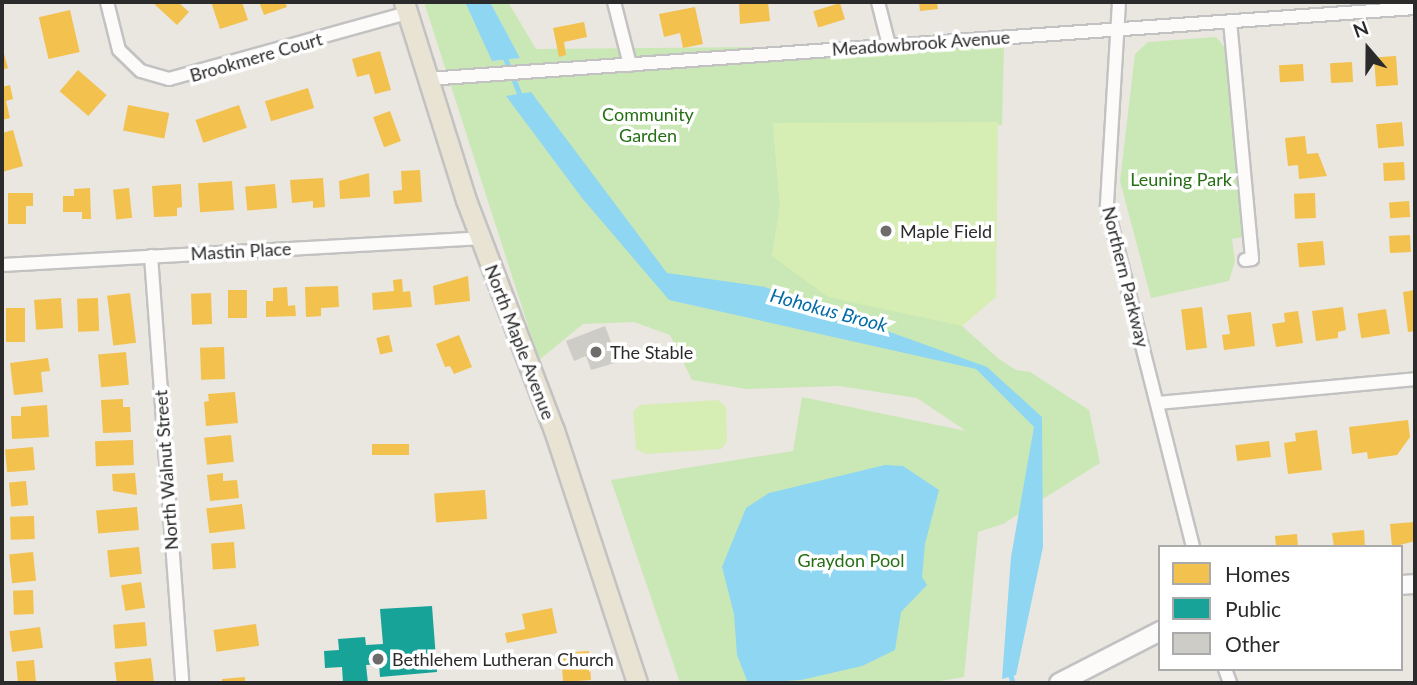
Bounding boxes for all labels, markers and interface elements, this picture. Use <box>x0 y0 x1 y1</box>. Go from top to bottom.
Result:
north arrow <box>1333 14 1403 84</box>
text: N <box>1350 15 1371 42</box>
street label: Meadowbrook Avenue <box>831 26 1011 60</box>
street label: Brookmere Court <box>187 28 325 86</box>
park label: Community Garden <box>602 104 694 146</box>
park label: Leuning Park <box>1130 168 1232 190</box>
street label: Northern Parkway <box>1098 204 1154 350</box>
place label: Maple Field <box>900 220 992 242</box>
marker: Maple Field <box>878 223 894 239</box>
street label: Mastin Place <box>190 238 292 264</box>
street label: North Maple Avenue <box>480 261 560 423</box>
water label: Hohokus Brook <box>768 283 890 337</box>
place label: The Stable <box>610 341 693 363</box>
marker: The Stable <box>588 344 604 360</box>
street label: North Walnut Street <box>150 389 182 551</box>
legend <box>1158 545 1403 671</box>
park label: Graydon Pool <box>797 549 905 571</box>
text: Homes <box>1225 561 1290 586</box>
text: Public <box>1225 596 1281 621</box>
text: Other <box>1225 631 1280 656</box>
place label: Bethlehem Lutheran Church <box>392 648 614 670</box>
marker: Bethlehem Lutheran Church <box>370 651 386 667</box>

